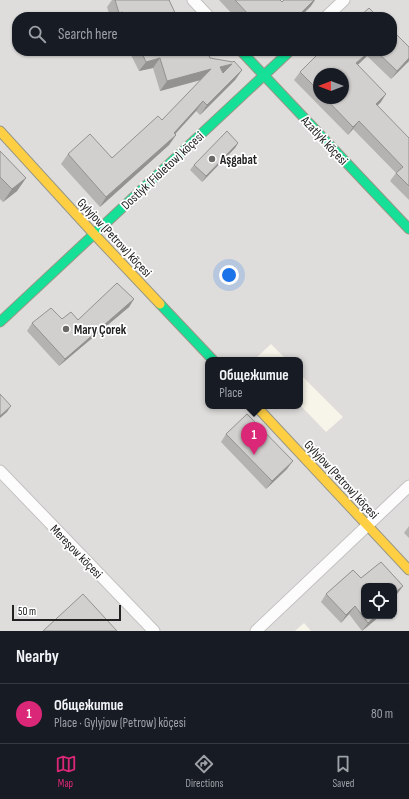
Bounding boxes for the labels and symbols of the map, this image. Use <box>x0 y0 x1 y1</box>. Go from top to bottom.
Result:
north arrow <box>313 68 349 104</box>
street label: Azatlyk köçesi <box>297 112 351 169</box>
street label: Dostlyk (Fioletow) köçesi <box>118 128 207 213</box>
place label: Aşgabat <box>219 152 258 168</box>
marker: Aşgabat <box>207 154 217 164</box>
street label: Gylyjow (Petrow) köçesi <box>74 195 155 280</box>
your location <box>219 265 239 285</box>
place label: Mary Çorek <box>74 322 127 338</box>
marker: Mary Çorek <box>61 324 71 334</box>
pin: 1 <box>241 422 267 455</box>
street label: Gylyjow (Petrow) köçesi <box>301 437 382 522</box>
street label: Mereşow köçesi <box>47 521 106 582</box>
scale bar <box>12 603 121 622</box>

